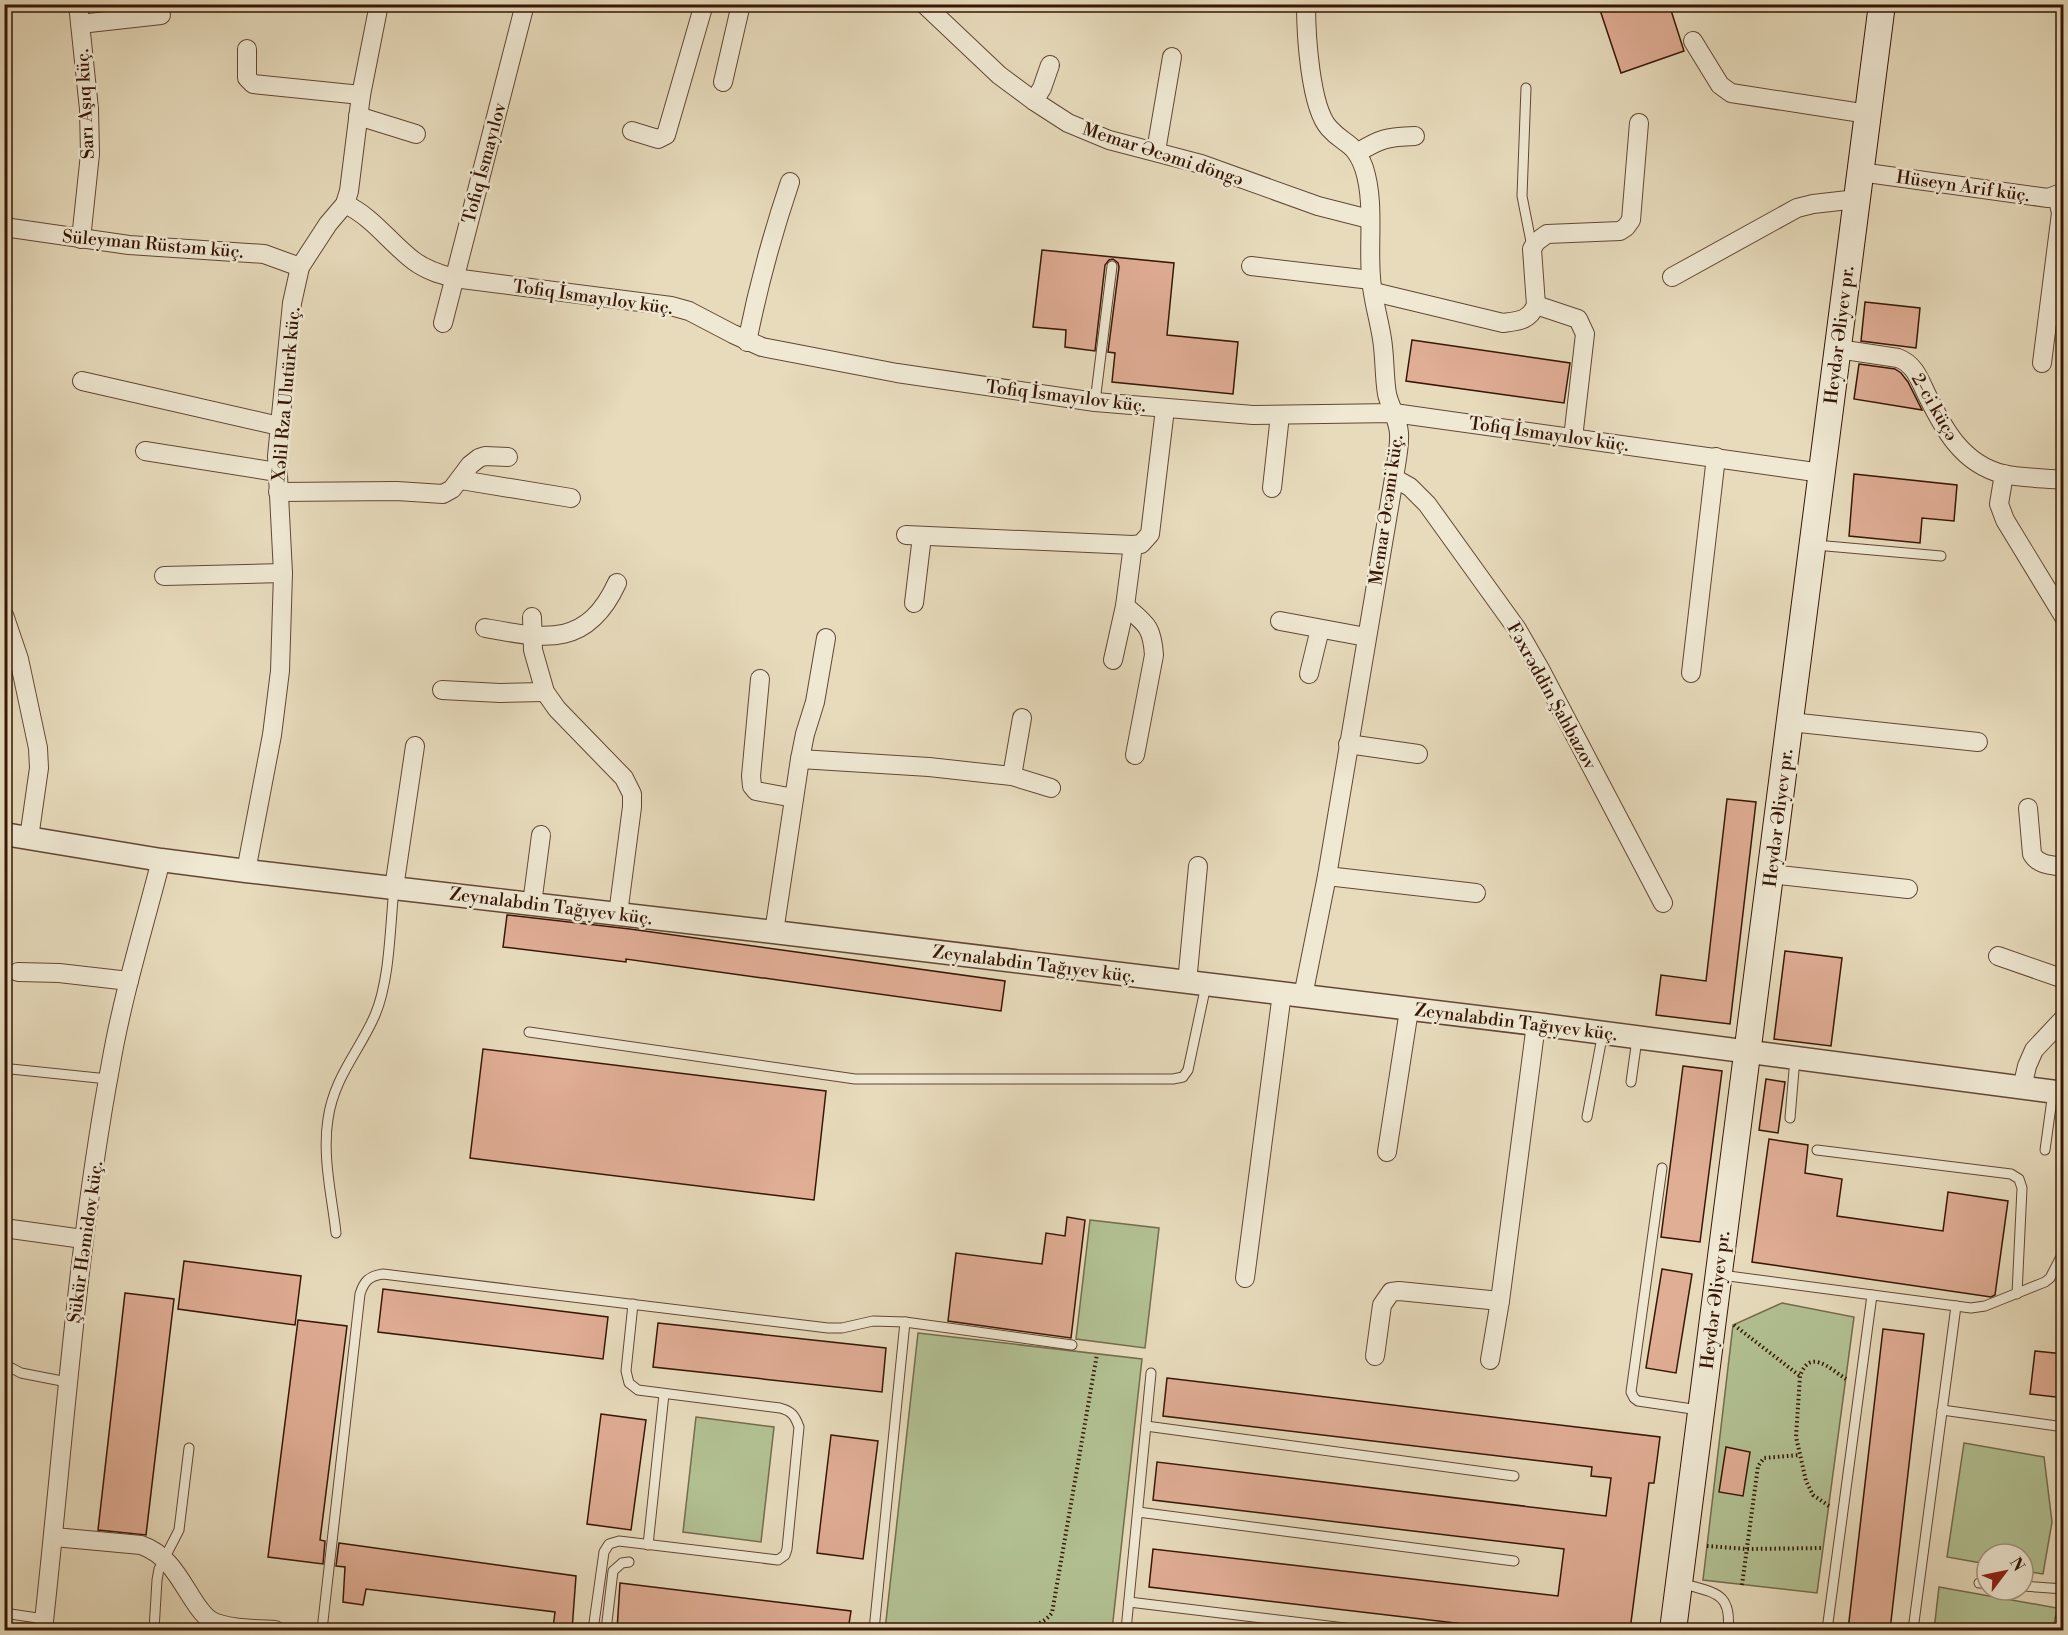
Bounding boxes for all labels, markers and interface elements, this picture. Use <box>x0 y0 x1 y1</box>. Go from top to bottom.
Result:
street label: Sarı Aşıq küç. <box>71 48 100 160</box>
street label: Tofiq İsmayılov <box>457 99 512 226</box>
street label: Memar Əcəmi döngə <box>1079 118 1246 191</box>
street label: Hüseyn Arif küç. <box>1895 166 2031 207</box>
street label: Süleyman Rüstəm küç. <box>61 225 245 264</box>
street label: Heydər Əliyev pr. <box>1820 265 1859 406</box>
street label: Tofiq İsmayılov küç. <box>511 275 674 320</box>
street label: Xəlil Rza Ulutürk küç. <box>267 306 306 483</box>
street label: 2-ci küçə <box>1906 369 1963 445</box>
street label: Tofiq İsmayılov küç. <box>985 375 1147 418</box>
street label: Tofiq İsmayılov küç. <box>1467 412 1630 457</box>
street label: Memar Əcəmi küç. <box>1365 433 1408 587</box>
street label: Fəxrəddin Şahbazov <box>1502 619 1602 775</box>
street label: Heydər Əliyev pr. <box>1759 748 1798 889</box>
street label: Zeynalabdin Tağıyev küç. <box>448 883 654 930</box>
street label: Zeynalabdin Tağıyev küç. <box>931 941 1137 988</box>
street label: Zeynalabdin Tağıyev küç. <box>1413 999 1619 1046</box>
street label: Şükür Həmidov küç. <box>63 1159 108 1325</box>
street label: Heydər Əliyev pr. <box>1696 1230 1735 1371</box>
north arrow <box>1975 1542 2035 1602</box>
text: N <box>2005 1554 2029 1576</box>

